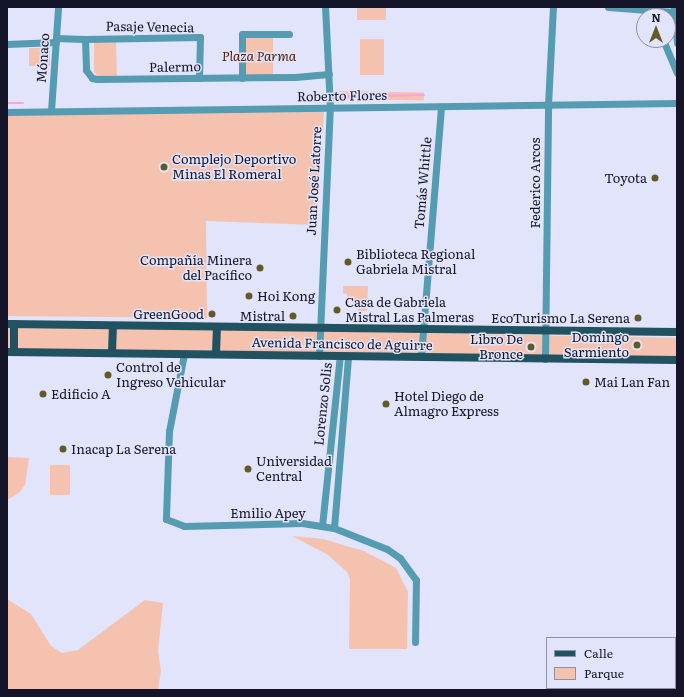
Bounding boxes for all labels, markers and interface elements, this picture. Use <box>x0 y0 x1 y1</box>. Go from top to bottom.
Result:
north arrow <box>636 8 676 48</box>
text: N <box>651 9 661 25</box>
street label: Pasaje Venecia <box>105 18 195 36</box>
street label: Mónaco <box>33 33 53 83</box>
park label: Plaza Parma <box>222 48 296 64</box>
street label: Palermo <box>149 59 201 75</box>
street label: Roberto Flores <box>297 87 387 105</box>
street label: Juan José Latorre <box>303 126 325 236</box>
street label: Tomás Whittle <box>411 136 435 230</box>
street label: Federico Arcos <box>527 138 543 228</box>
place label: Complejo Deportivo Minas El Romeral <box>172 152 296 183</box>
marker: Complejo Deportivo Minas El Romeral <box>159 162 169 172</box>
place label: Toyota <box>604 170 647 186</box>
marker: Toyota <box>650 173 660 183</box>
place label: Biblioteca Regional Gabriela Mistral <box>356 247 475 278</box>
place label: Compañía Minera del Pacífico <box>140 253 252 284</box>
marker: Biblioteca Regional Gabriela Mistral <box>343 257 353 267</box>
marker: Compañía Minera del Pacífico <box>255 263 265 273</box>
place label: Hoi Kong <box>257 288 315 304</box>
marker: Hoi Kong <box>244 291 254 301</box>
place label: Casa de Gabriela Mistral Las Palmeras <box>345 295 474 326</box>
marker: Casa de Gabriela Mistral Las Palmeras <box>332 305 342 315</box>
place label: GreenGood <box>133 306 204 322</box>
place label: Mistral <box>240 308 285 324</box>
marker: GreenGood <box>207 309 217 319</box>
place label: EcoTurismo La Serena <box>491 310 630 326</box>
marker: Mistral <box>288 311 298 321</box>
marker: EcoTurismo La Serena <box>633 313 643 323</box>
place label: Domingo Sarmiento <box>564 330 629 361</box>
place label: Libro De Bronce <box>470 332 523 363</box>
street label: Avenida Francisco de Aguirre <box>251 335 433 353</box>
marker: Domingo Sarmiento <box>632 340 642 350</box>
marker: Libro De Bronce <box>526 342 536 352</box>
place label: Control de Ingreso Vehicular <box>116 360 226 391</box>
street label: Lorenzo Solis <box>311 362 335 446</box>
marker: Control de Ingreso Vehicular <box>103 370 113 380</box>
place label: Mai Lan Fan <box>594 374 670 390</box>
marker: Mai Lan Fan <box>581 377 591 387</box>
place label: Edificio A <box>51 386 111 402</box>
marker: Edificio A <box>38 389 48 399</box>
place label: Hotel Diego de Almagro Express <box>394 389 499 420</box>
marker: Hotel Diego de Almagro Express <box>381 399 391 409</box>
place label: Inacap La Serena <box>71 441 176 457</box>
marker: Inacap La Serena <box>58 444 68 454</box>
place label: Universidad Central <box>256 454 332 485</box>
marker: Universidad Central <box>243 464 253 474</box>
street label: Emilio Apey <box>230 505 306 521</box>
legend <box>546 637 676 689</box>
text: Calle <box>584 644 613 662</box>
text: Parque <box>584 664 624 682</box>

